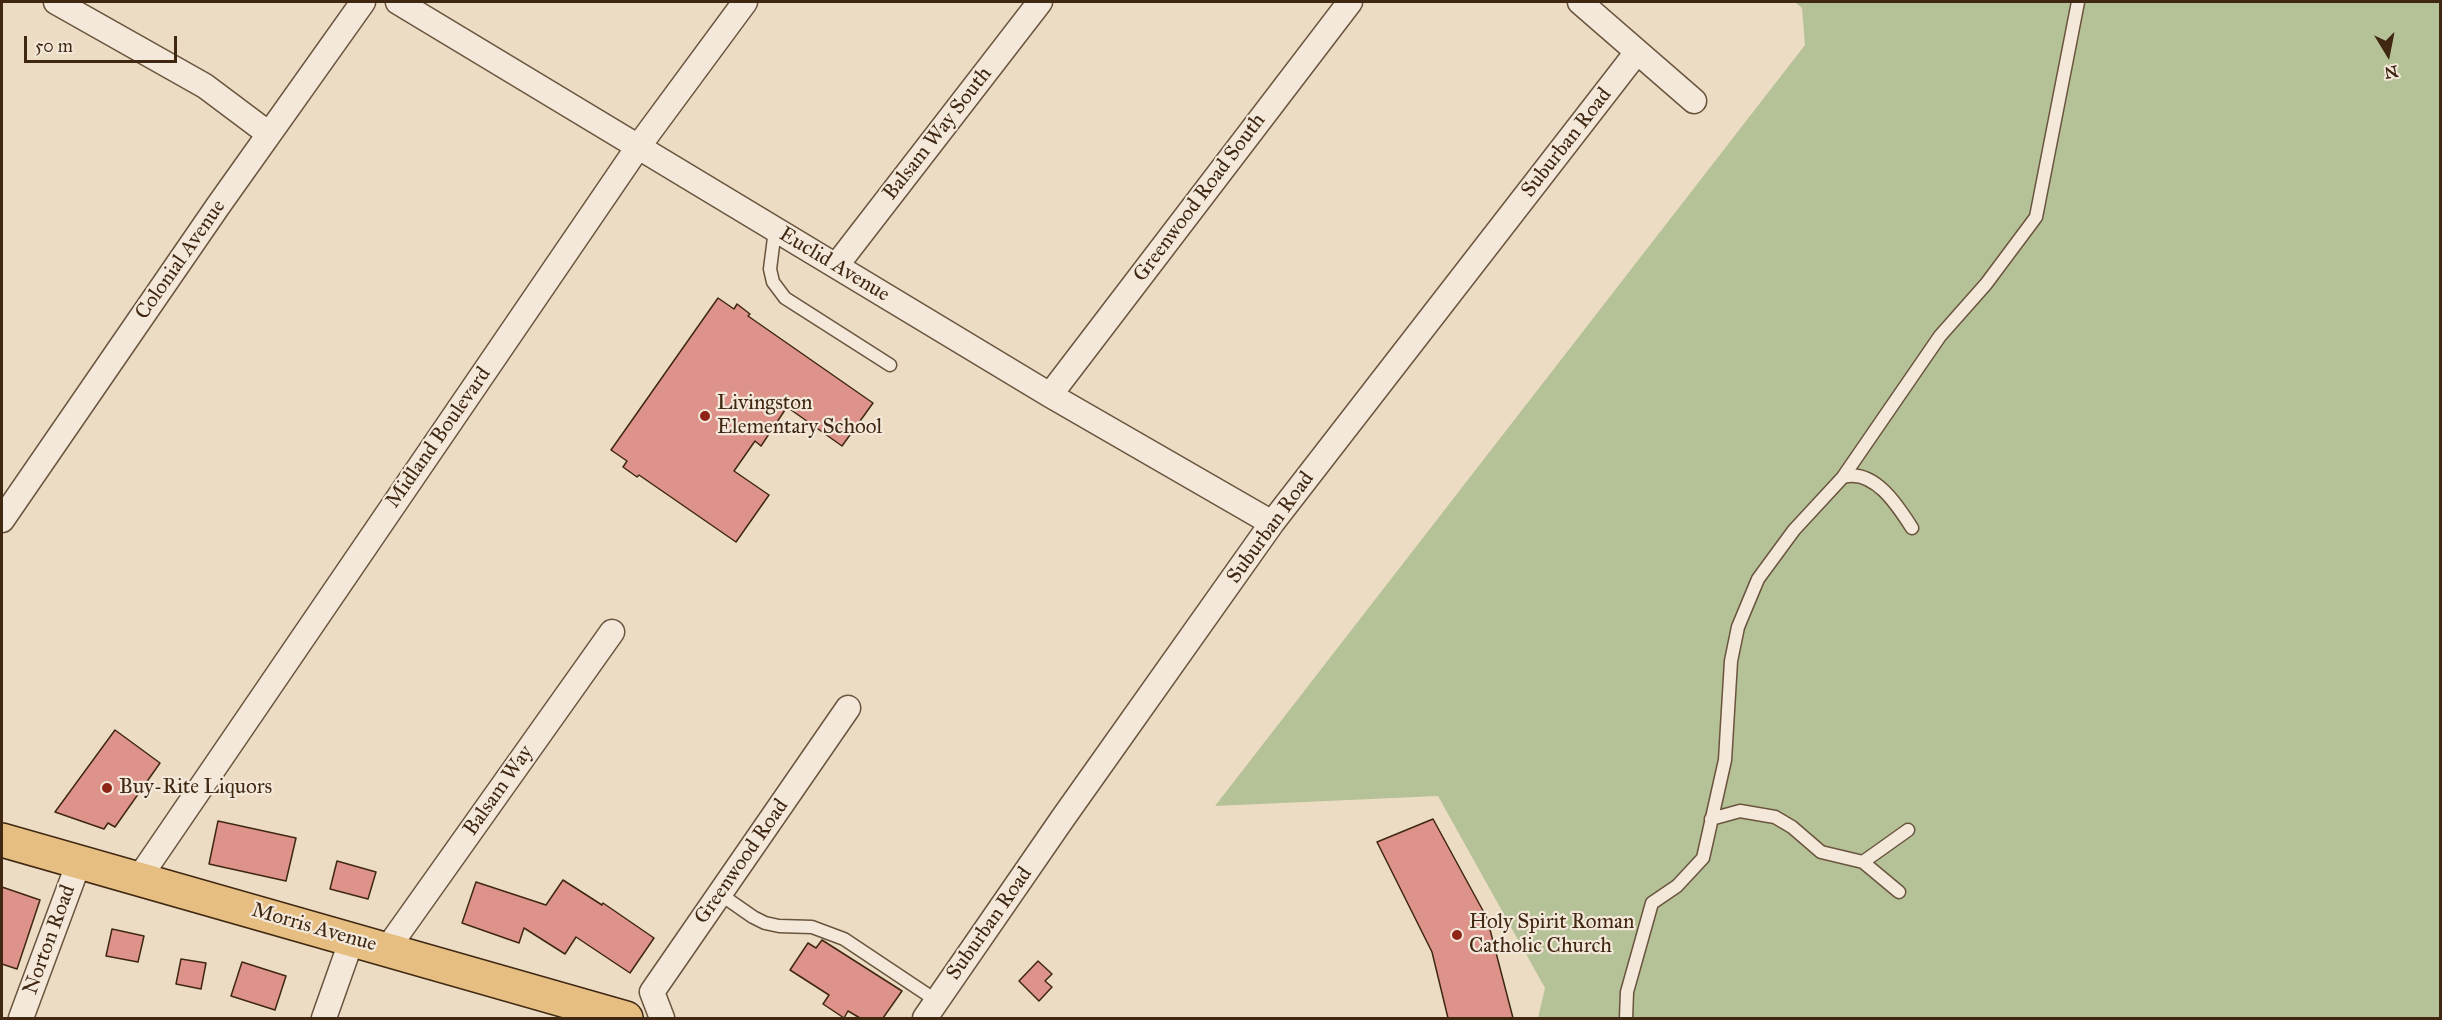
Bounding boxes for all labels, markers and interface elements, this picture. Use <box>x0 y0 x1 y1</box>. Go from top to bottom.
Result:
scale bar <box>27 24 180 62</box>
north arrow <box>2358 24 2418 84</box>
text: 50 m <box>35 35 73 57</box>
street label: Balsam Way South <box>878 62 998 206</box>
text: N <box>2383 62 2400 83</box>
street label: Suburban Road <box>1516 83 1618 203</box>
street label: Greenwood Road South <box>1128 109 1272 287</box>
street label: Colonial Avenue <box>130 195 232 325</box>
street label: Euclid Avenue <box>774 222 894 308</box>
street label: Midland Boulevard <box>381 363 497 513</box>
place label: Livingston Elementary School <box>717 391 882 441</box>
marker: Livingston Elementary School <box>698 409 712 423</box>
street label: Suburban Road <box>1222 467 1320 589</box>
street label: Balsam Way <box>459 741 539 841</box>
place label: Buy-Rite Liquors <box>119 775 272 801</box>
marker: Buy-Rite Liquors <box>100 781 114 795</box>
street label: Greenwood Road <box>690 795 794 929</box>
street label: Suburban Road <box>942 863 1038 985</box>
street label: Norton Road <box>19 882 81 998</box>
street label: Morris Avenue <box>249 898 379 958</box>
place label: Holy Spirit Roman Catholic Church <box>1469 910 1634 960</box>
marker: Holy Spirit Roman Catholic Church <box>1450 928 1464 942</box>

